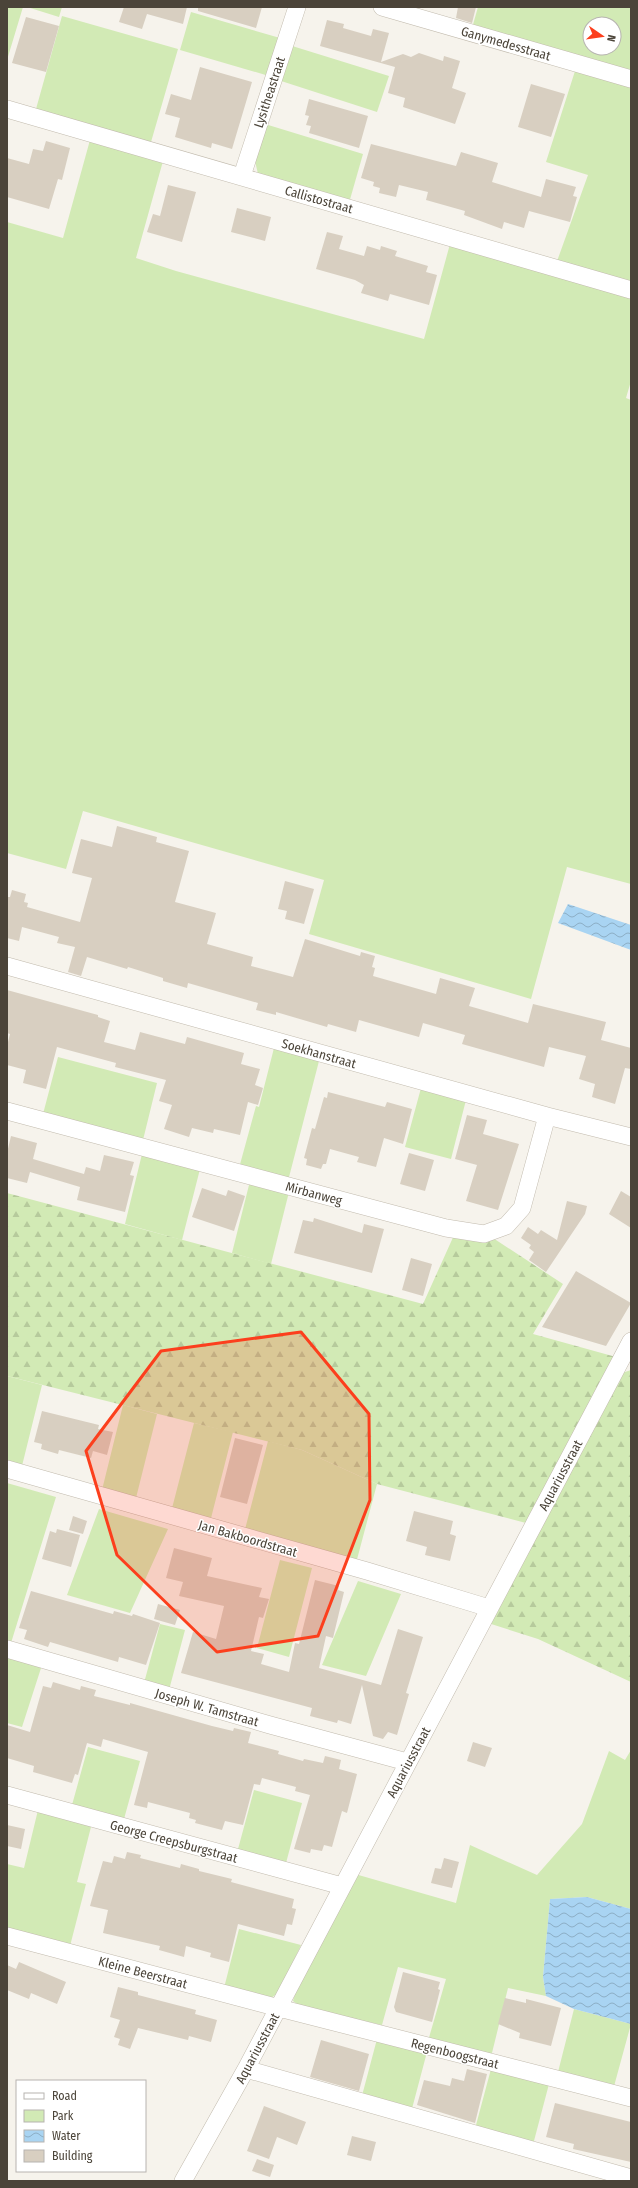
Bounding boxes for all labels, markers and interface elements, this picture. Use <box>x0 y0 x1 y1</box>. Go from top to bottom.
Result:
north arrow <box>582 16 622 56</box>
street label: Ganymedesstraat <box>459 24 553 64</box>
text: N <box>604 33 618 43</box>
street label: Lysitheastraat <box>251 54 288 130</box>
street label: Callistostraat <box>283 183 355 217</box>
street label: Soekhanstraat <box>280 1036 359 1071</box>
street label: Mirbanweg <box>284 1179 345 1208</box>
street label: Aquariusstraat <box>536 1437 586 1513</box>
street label: Jan Bakboordstraat <box>197 1517 300 1560</box>
street label: Joseph W. Tamstraat <box>153 1686 261 1730</box>
street label: Aquariusstraat <box>384 1724 434 1800</box>
street label: George Creepsburgstraat <box>109 1817 240 1866</box>
street label: Kleine Beerstraat <box>97 1953 190 1992</box>
street label: Aquariusstraat <box>233 2010 283 2086</box>
street label: Regenboogstraat <box>409 2035 501 2072</box>
legend <box>16 2080 146 2172</box>
text: Road <box>52 2089 77 2103</box>
text: Park <box>52 2109 74 2123</box>
text: Water <box>52 2129 81 2143</box>
text: Building <box>52 2149 93 2163</box>

